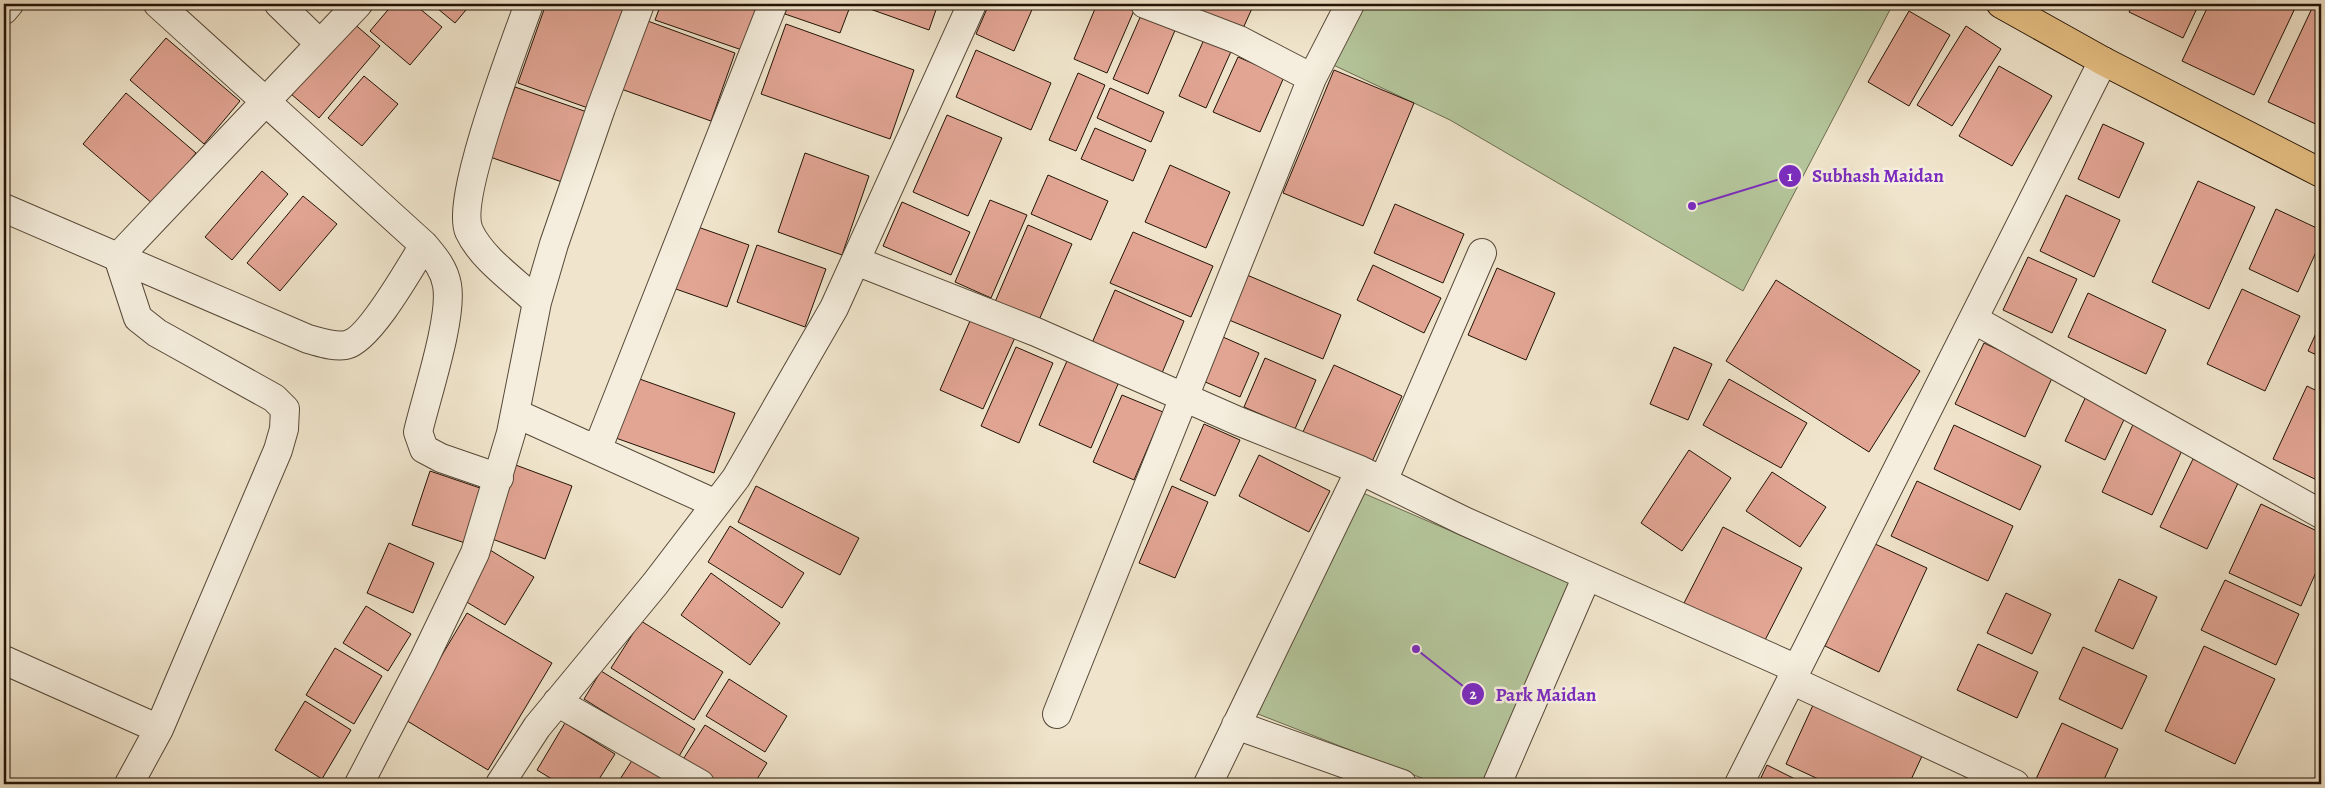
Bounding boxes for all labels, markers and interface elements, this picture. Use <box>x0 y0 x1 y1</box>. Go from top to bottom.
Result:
callout: Subhash Maidan <box>1777 159 1954 193</box>
text: Subhash Maidan <box>1812 163 1944 189</box>
text: 1 <box>1787 166 1793 186</box>
callout: Park Maidan <box>1461 677 1607 711</box>
text: Park Maidan <box>1495 682 1597 708</box>
text: 2 <box>1469 684 1477 704</box>

